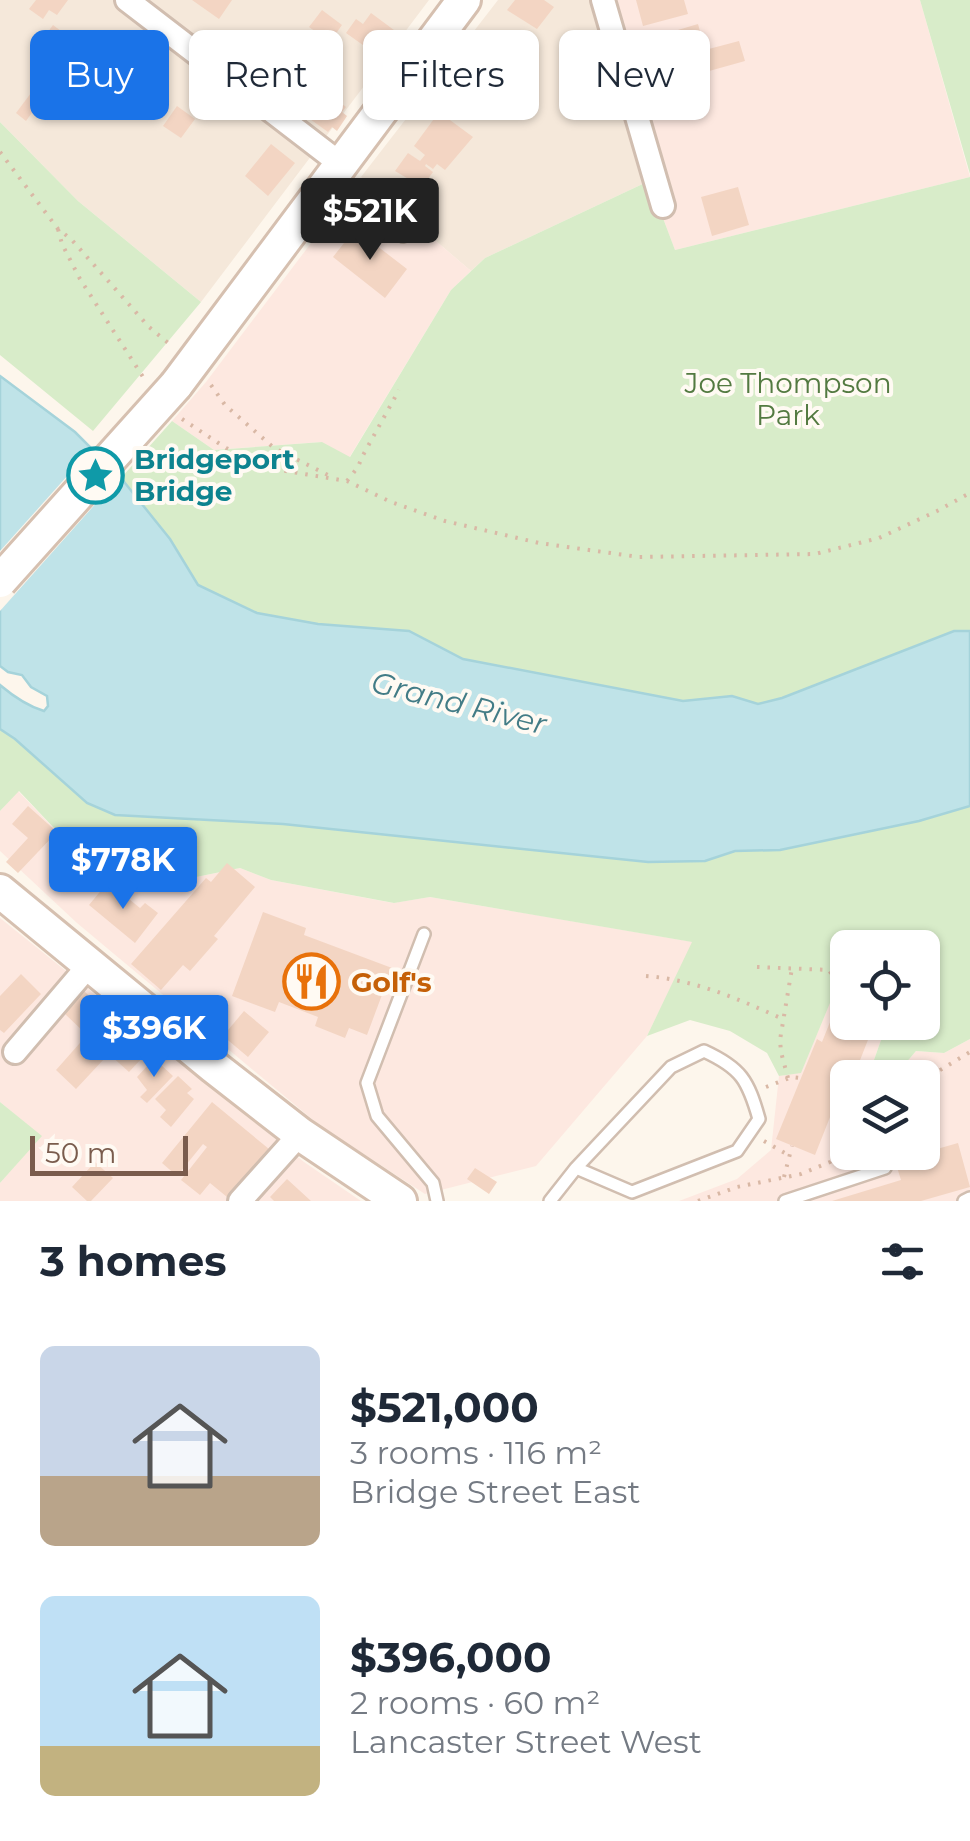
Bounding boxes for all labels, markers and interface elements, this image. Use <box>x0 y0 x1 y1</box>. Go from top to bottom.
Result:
chip: Buy <box>30 30 169 120</box>
chip: Rent <box>189 30 343 120</box>
chip: Filters <box>363 30 539 120</box>
chip: New <box>559 30 710 120</box>
pin: $521K <box>300 178 440 263</box>
text: $521K <box>323 191 417 230</box>
park label: Joe Thompson Park <box>683 366 892 432</box>
place label: Bridgeport Bridge <box>134 442 295 508</box>
place icon: Bridgeport Bridge <box>65 445 125 505</box>
water label: Grand River <box>367 663 551 743</box>
pin: $778K <box>53 827 193 912</box>
text: $778K <box>71 840 175 879</box>
map controls <box>830 930 940 1170</box>
button: locate <box>830 930 940 1040</box>
restaurant icon: Golf's <box>282 952 342 1012</box>
place label: Golf's <box>351 965 432 999</box>
pin: $396K <box>84 995 224 1080</box>
text: $396K <box>102 1008 206 1047</box>
button: layers <box>830 1060 940 1170</box>
scale bar <box>30 1131 188 1176</box>
text: 50 m <box>45 1136 116 1170</box>
icon: filters <box>875 1234 930 1289</box>
text: 3 homes <box>40 1235 226 1287</box>
text: $521,000 <box>350 1381 539 1433</box>
icon: home <box>120 1386 240 1506</box>
text: 3 rooms · 116 m² <box>350 1433 602 1472</box>
text: Bridge Street East <box>350 1472 640 1511</box>
text: $396,000 <box>350 1631 551 1683</box>
icon: home <box>120 1636 240 1756</box>
text: 2 rooms · 60 m² <box>350 1683 600 1722</box>
text: Lancaster Street West <box>350 1722 702 1761</box>

